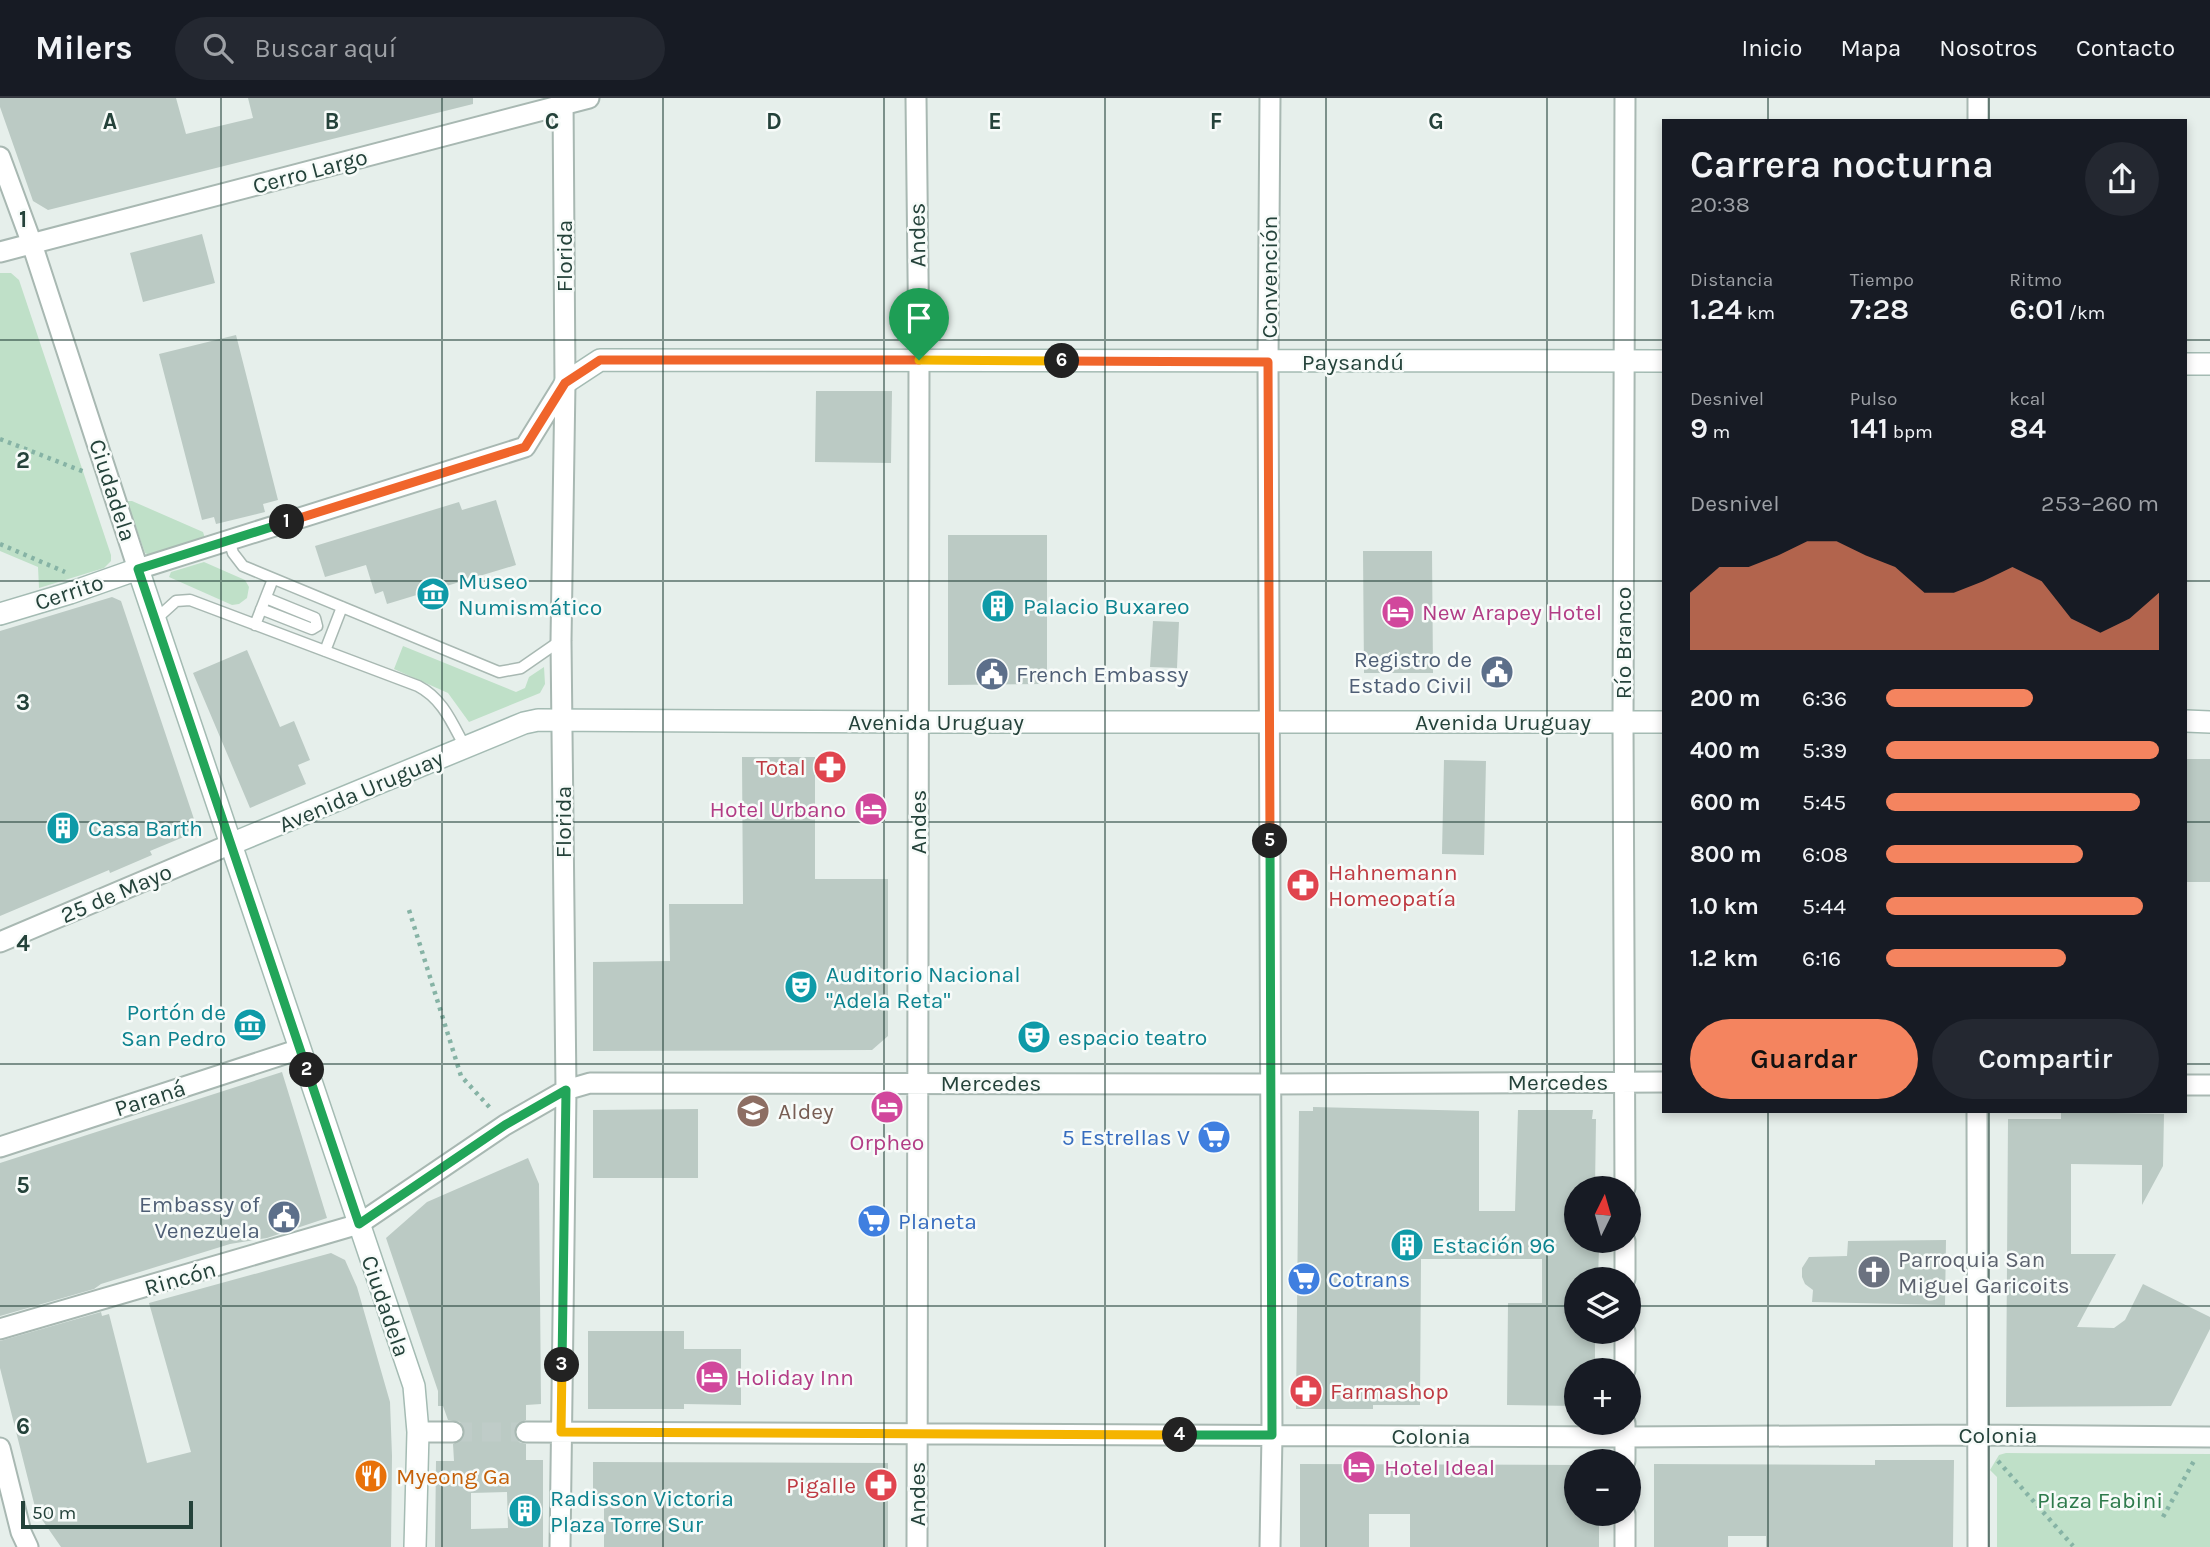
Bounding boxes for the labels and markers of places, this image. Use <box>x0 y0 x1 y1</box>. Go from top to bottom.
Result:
pin <box>889 288 949 360</box>
pin: 6 <box>1044 344 1080 378</box>
pin: 1 <box>270 504 304 540</box>
place label: Museo Numismático <box>458 568 602 621</box>
museum icon: Museo Numismático <box>414 575 452 613</box>
building icon: Palacio Buxareo <box>979 587 1017 625</box>
place label: Palacio Buxareo <box>1023 593 1190 620</box>
hotel icon: New Arapey Hotel <box>1379 593 1417 631</box>
place label: New Arapey Hotel <box>1422 599 1602 626</box>
place label: Registro de Estado Civil <box>1348 646 1472 699</box>
public building icon: Registro de Estado Civil <box>1478 653 1516 691</box>
public building icon: French Embassy <box>973 655 1011 693</box>
place label: French Embassy <box>1016 661 1189 688</box>
pharmacy icon: Total <box>811 748 849 786</box>
place label: Total <box>756 754 806 781</box>
hotel icon: Hotel Urbano <box>852 790 890 828</box>
place label: Hotel Urbano <box>710 796 846 823</box>
building icon: Casa Barth <box>44 809 82 847</box>
place label: Casa Barth <box>88 815 203 842</box>
pin: 5 <box>1252 824 1288 858</box>
place label: Hahnemann Homeopatía <box>1328 859 1458 912</box>
pharmacy icon: Hahnemann Homeopatía <box>1284 866 1322 904</box>
place label: Auditorio Nacional "Adela Reta" <box>826 961 1021 1014</box>
theatre icon: Auditorio Nacional "Adela Reta" <box>782 968 820 1006</box>
place label: Portón de San Pedro <box>121 999 226 1052</box>
museum icon: Portón de San Pedro <box>231 1006 269 1044</box>
theatre icon: espacio teatro <box>1015 1018 1053 1056</box>
place label: espacio teatro <box>1058 1024 1207 1051</box>
pin: 2 <box>290 1052 324 1088</box>
hotel icon: Orpheo <box>868 1088 906 1126</box>
school or university icon: Aldey <box>734 1092 772 1130</box>
place label: Aldey <box>778 1098 834 1125</box>
supermarket icon: 5 Estrellas V <box>1195 1118 1233 1156</box>
place label: 5 Estrellas V <box>1062 1124 1190 1151</box>
place label: Orpheo <box>850 1129 924 1156</box>
place label: Embassy of Venezuela <box>139 1191 260 1244</box>
public building icon: Embassy of Venezuela <box>265 1198 303 1236</box>
supermarket icon: Planeta <box>855 1202 893 1240</box>
place label: Planeta <box>898 1208 977 1235</box>
building icon: Estación 96 <box>1388 1226 1426 1264</box>
place label: Estación 96 <box>1432 1232 1555 1259</box>
place label: Parroquia San Miguel Garicoits <box>1898 1246 2070 1299</box>
church icon: Parroquia San Miguel Garicoits <box>1855 1253 1893 1291</box>
supermarket icon: Cotrans <box>1285 1260 1323 1298</box>
place label: Cotrans <box>1328 1266 1410 1293</box>
pin: 3 <box>544 1348 580 1382</box>
hotel icon: Holiday Inn <box>693 1358 731 1396</box>
place label: Holiday Inn <box>736 1364 854 1391</box>
pharmacy icon: Farmashop <box>1287 1372 1325 1410</box>
place label: Farmashop <box>1330 1378 1449 1405</box>
pin: 4 <box>1162 1418 1198 1452</box>
hotel icon: Hotel Ideal <box>1340 1448 1378 1486</box>
place label: Hotel Ideal <box>1384 1454 1495 1481</box>
restaurant icon: Myeong Ga <box>352 1457 390 1495</box>
place label: Myeong Ga <box>396 1463 510 1490</box>
pharmacy icon: Pigalle <box>862 1466 900 1504</box>
place label: Pigalle <box>786 1472 856 1499</box>
place label: Radisson Victoria Plaza Torre Sur <box>550 1485 734 1538</box>
building icon: Radisson Victoria Plaza Torre Sur <box>506 1492 544 1530</box>

